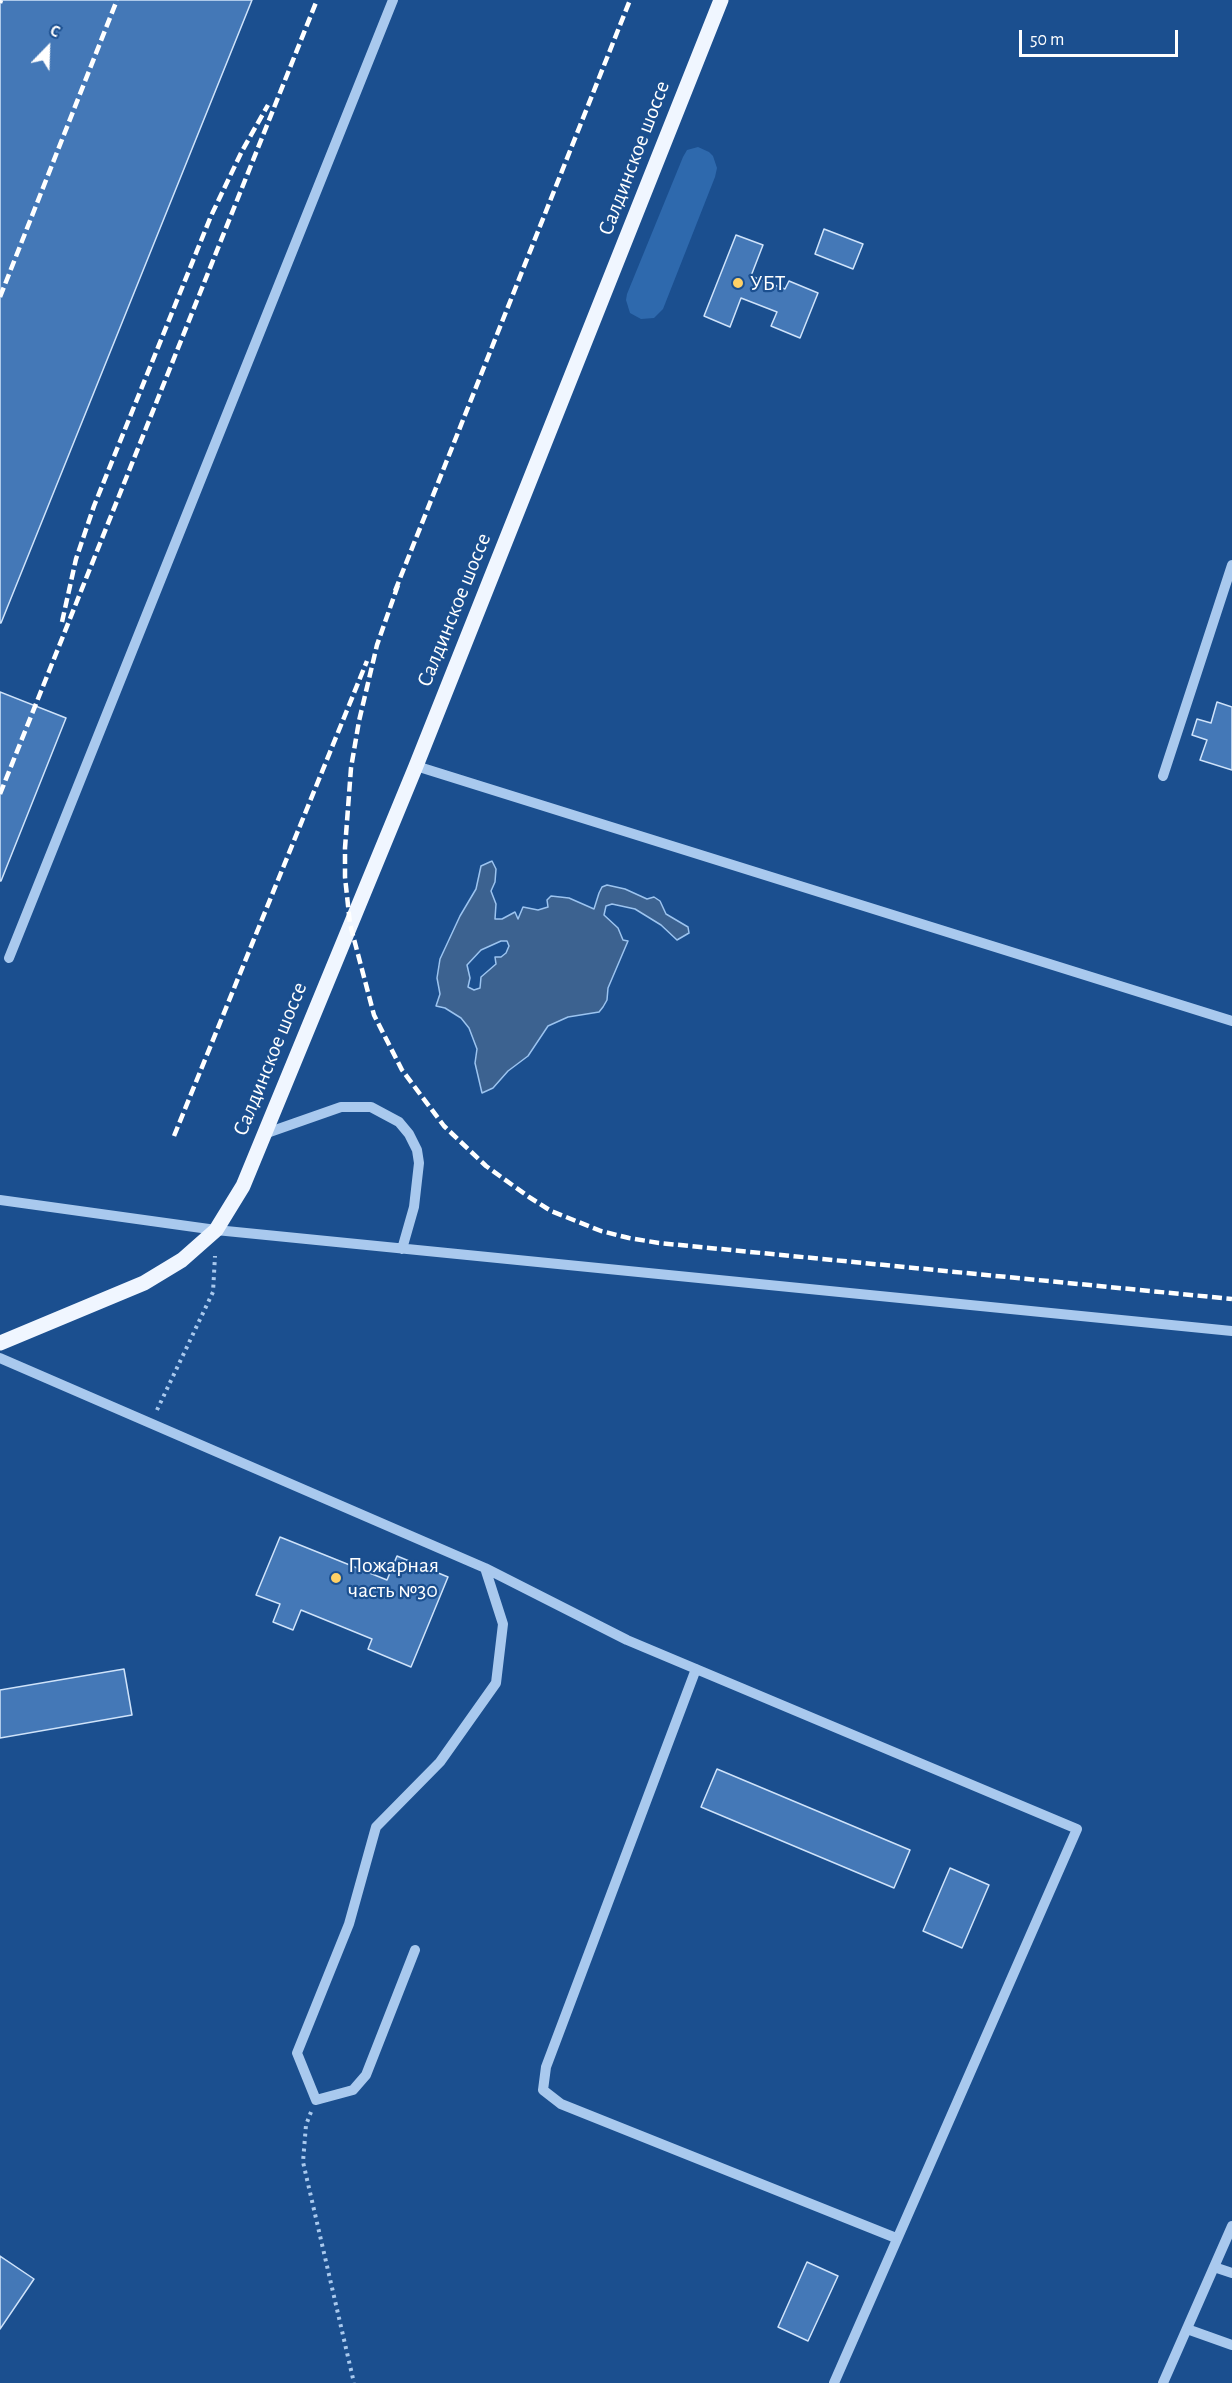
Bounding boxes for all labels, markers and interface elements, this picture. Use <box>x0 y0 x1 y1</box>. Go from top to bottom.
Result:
north arrow <box>18 18 78 78</box>
scale bar <box>1022 18 1181 56</box>
text: С <box>48 22 62 41</box>
text: 50 m <box>1030 31 1064 49</box>
street label: Салдинское шоссе <box>592 77 676 239</box>
place label: УБТ <box>750 270 785 296</box>
marker: УБТ <box>731 276 745 290</box>
street label: Салдинское шоссе <box>411 529 497 691</box>
street label: Салдинское шоссе <box>227 978 313 1140</box>
place label: Пожарная часть №30 <box>348 1552 439 1604</box>
marker: Пожарная часть №30 <box>329 1571 343 1585</box>

